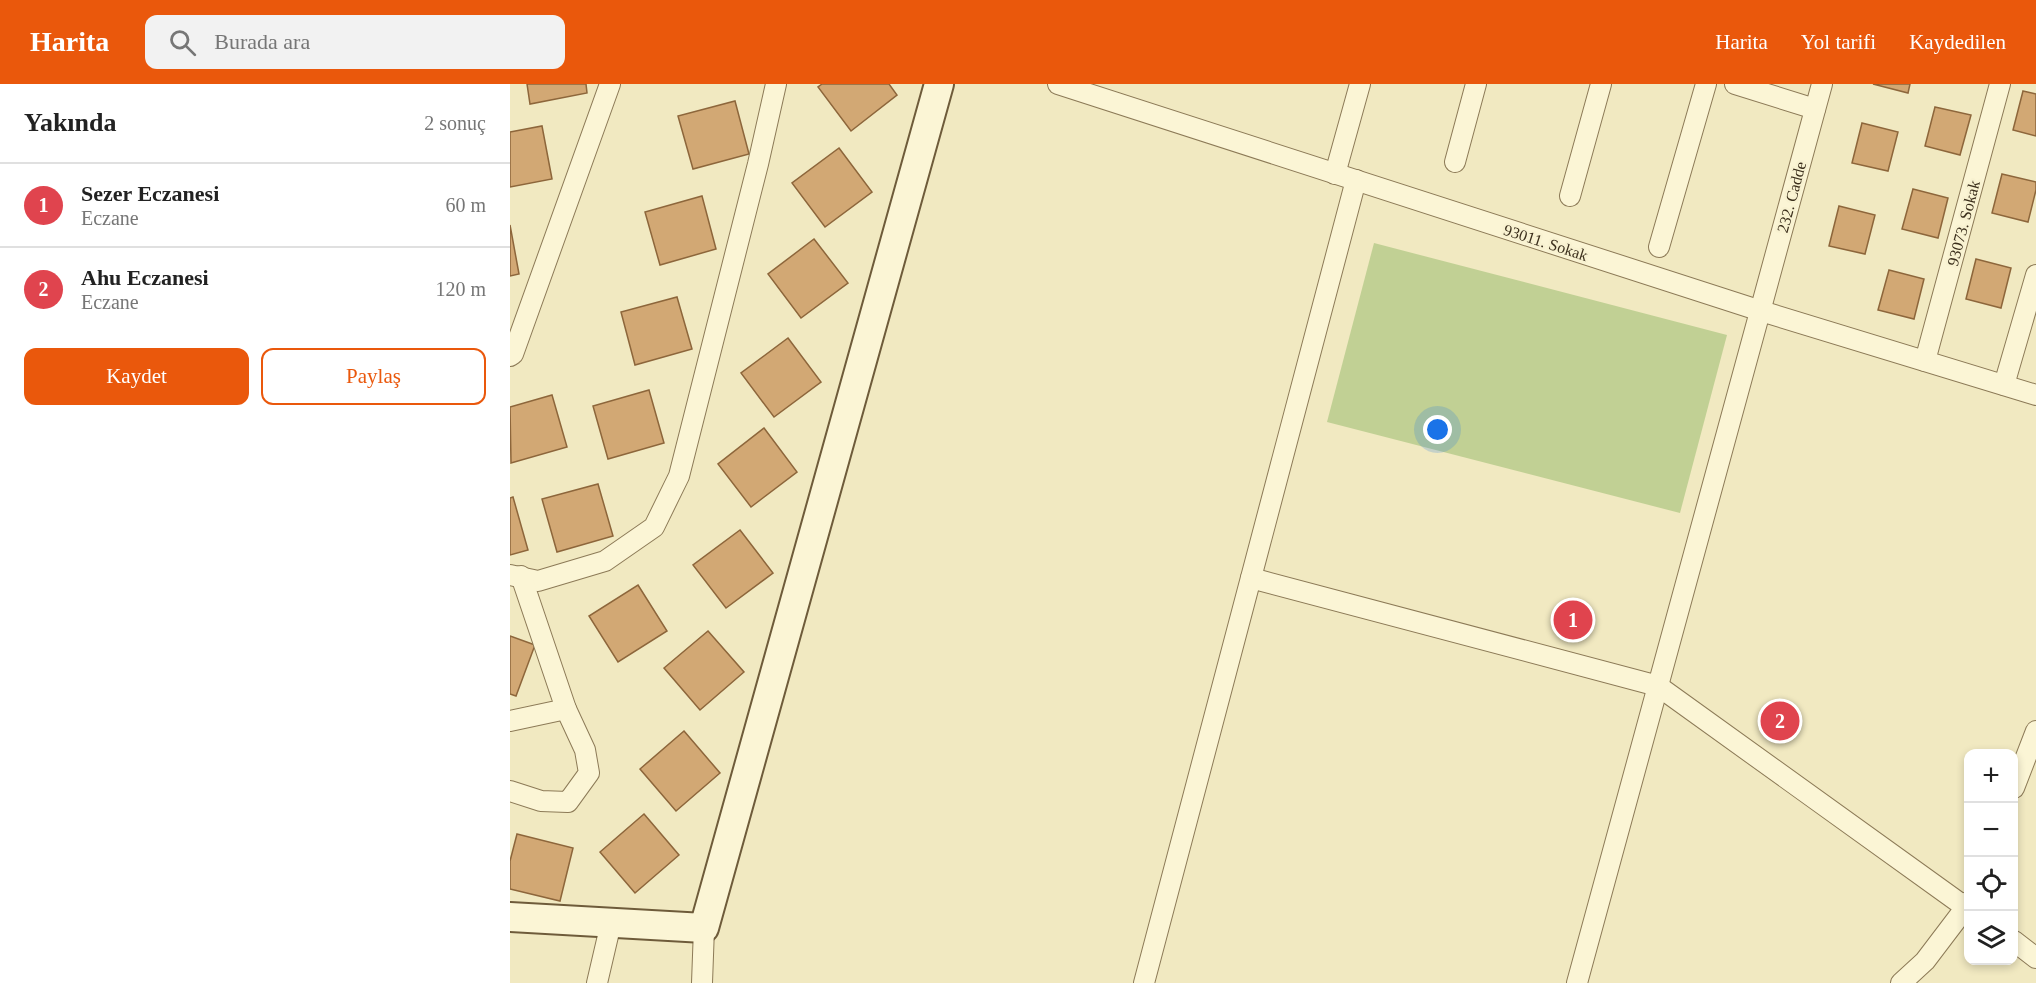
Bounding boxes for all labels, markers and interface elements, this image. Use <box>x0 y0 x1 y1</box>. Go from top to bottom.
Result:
search box <box>145 15 565 69</box>
text: Harita <box>30 26 109 57</box>
icon: search <box>166 26 199 59</box>
text: Burada ara <box>214 29 310 54</box>
text: Harita <box>1715 30 1768 54</box>
text: Yol tarifi <box>1801 30 1876 54</box>
text: Kaydedilen <box>1909 30 2006 54</box>
text: Yakında <box>24 108 117 137</box>
text: 2 sonuç <box>424 112 486 134</box>
street label: 232. Cadde <box>1774 160 1809 235</box>
street label: 93073. Sokak <box>1944 178 1983 268</box>
text: Sezer Eczanesi <box>81 181 219 206</box>
text: 1 <box>39 194 49 216</box>
text: 60 m <box>445 194 486 216</box>
text: Eczane <box>81 207 139 229</box>
street label: 93011. Sokak <box>1502 221 1590 264</box>
text: Ahu Eczanesi <box>81 265 209 290</box>
text: 2 <box>39 278 49 300</box>
text: 120 m <box>435 278 486 300</box>
text: Eczane <box>81 291 139 313</box>
button: Kaydet <box>24 348 249 405</box>
button: Paylaş <box>261 348 486 405</box>
your location <box>1423 415 1452 444</box>
pin: 1 <box>1554 598 1592 642</box>
pin: 2 <box>1760 698 1800 744</box>
map controls <box>1964 749 2018 965</box>
button: + <box>1964 749 2018 803</box>
button: − <box>1964 803 2018 857</box>
button: locate <box>1964 857 2018 911</box>
button: layers <box>1964 911 2018 965</box>

